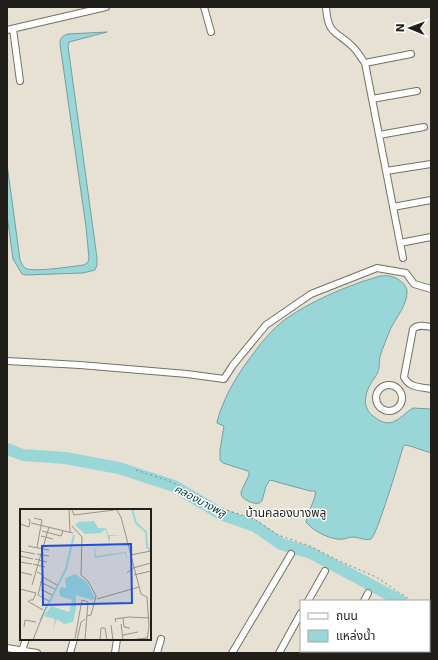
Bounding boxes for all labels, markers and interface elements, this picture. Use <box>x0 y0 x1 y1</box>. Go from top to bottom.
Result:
north arrow <box>390 8 430 48</box>
text: N <box>394 23 407 33</box>
water label: คลองบางพลู <box>172 482 228 520</box>
district label: บ้านคลองบางพลู <box>246 506 326 520</box>
inset map <box>20 509 151 640</box>
legend <box>300 600 430 652</box>
text: ถนน <box>336 609 358 623</box>
text: แหล่งน้ำ <box>336 627 375 643</box>

